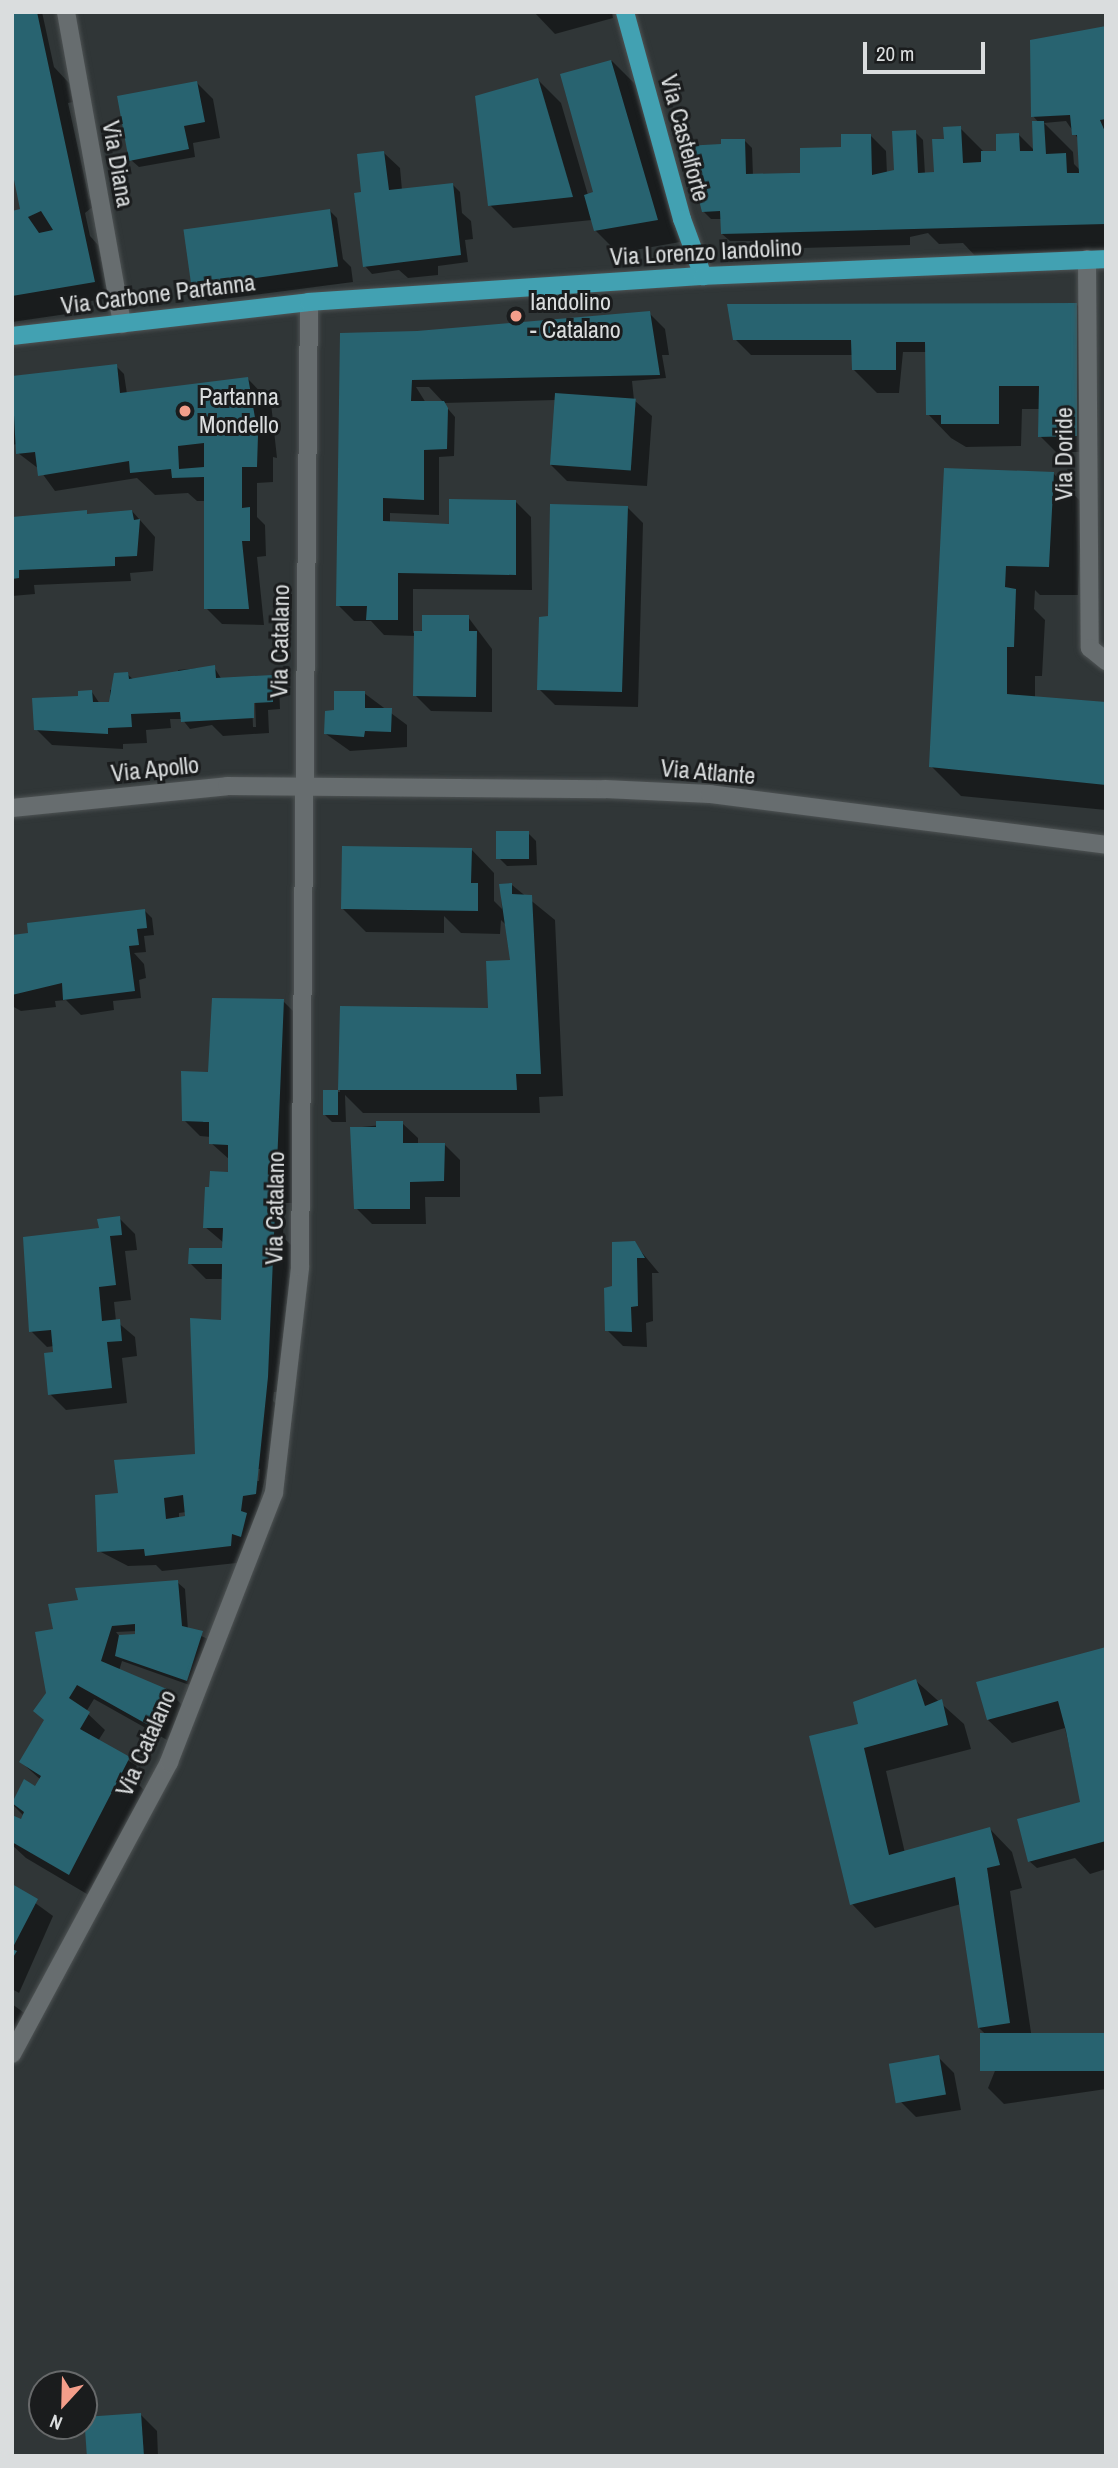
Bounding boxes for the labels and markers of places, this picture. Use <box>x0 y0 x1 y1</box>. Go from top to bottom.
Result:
place label: Iandolino - Catalano <box>530 288 621 344</box>
marker: Iandolino - Catalano <box>508 308 524 324</box>
place label: Partanna Mondello <box>199 383 279 439</box>
marker: Partanna Mondello <box>177 403 193 419</box>

